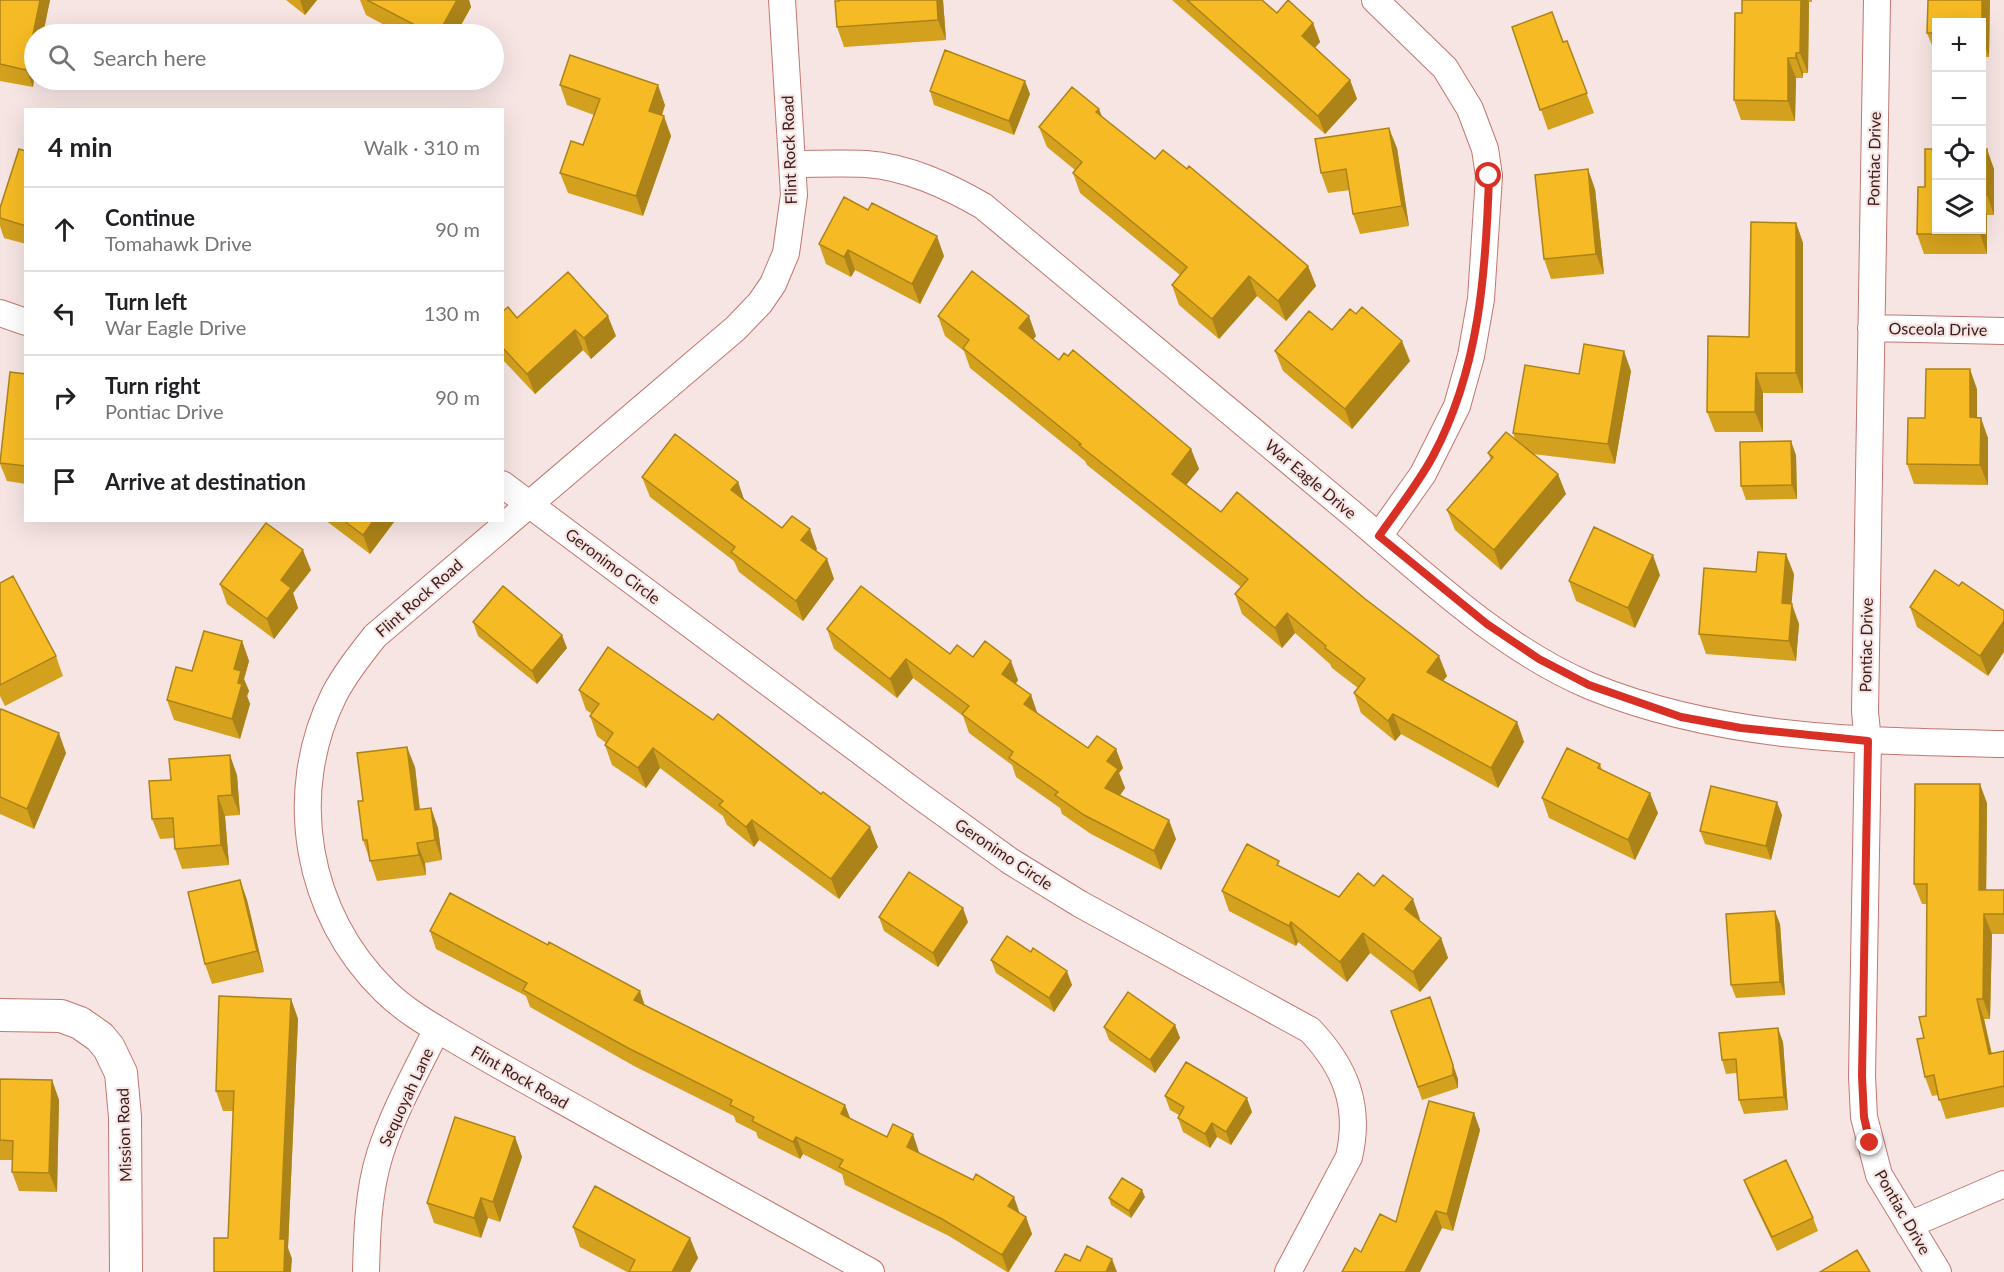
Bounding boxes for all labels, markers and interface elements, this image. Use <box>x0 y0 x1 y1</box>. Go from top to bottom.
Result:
map controls <box>1932 18 1986 234</box>
button: + <box>1932 18 1986 72</box>
search box <box>24 24 504 90</box>
icon: search <box>45 41 78 74</box>
text: Search here <box>93 44 206 71</box>
button: − <box>1932 72 1986 126</box>
street label: Flint Rock Road <box>777 95 800 205</box>
street label: Pontiac Drive <box>1863 111 1884 207</box>
button: locate <box>1932 126 1986 180</box>
text: 4 min <box>48 131 112 163</box>
text: Walk · 310 m <box>364 135 480 159</box>
route start <box>1475 162 1501 188</box>
button: layers <box>1932 180 1986 234</box>
text: Continue <box>105 204 195 231</box>
icon: ahead <box>48 213 81 246</box>
text: 90 m <box>435 217 480 241</box>
text: Tomahawk Drive <box>105 231 252 255</box>
text: Turn left <box>105 288 187 315</box>
icon: left <box>48 297 81 330</box>
text: 130 m <box>424 301 480 325</box>
text: War Eagle Drive <box>105 315 246 339</box>
street label: Osceola Drive <box>1889 318 1987 339</box>
text: Turn right <box>105 372 200 399</box>
icon: right <box>48 381 81 414</box>
text: 90 m <box>435 385 480 409</box>
text: Pontiac Drive <box>105 399 223 423</box>
street label: War Eagle Drive <box>1262 435 1361 522</box>
icon: arrive <box>48 465 81 498</box>
text: Arrive at destination <box>105 468 306 495</box>
street label: Geronimo Circle <box>562 524 664 607</box>
street label: Flint Rock Road <box>371 555 466 641</box>
street label: Pontiac Drive <box>1855 597 1876 693</box>
street label: Geronimo Circle <box>952 814 1057 893</box>
street label: Flint Rock Road <box>468 1041 572 1112</box>
street label: Sequoyah Lane <box>374 1045 437 1149</box>
street label: Mission Road <box>112 1088 135 1182</box>
route end <box>1856 1129 1882 1155</box>
street label: Pontiac Drive <box>1872 1166 1935 1258</box>

